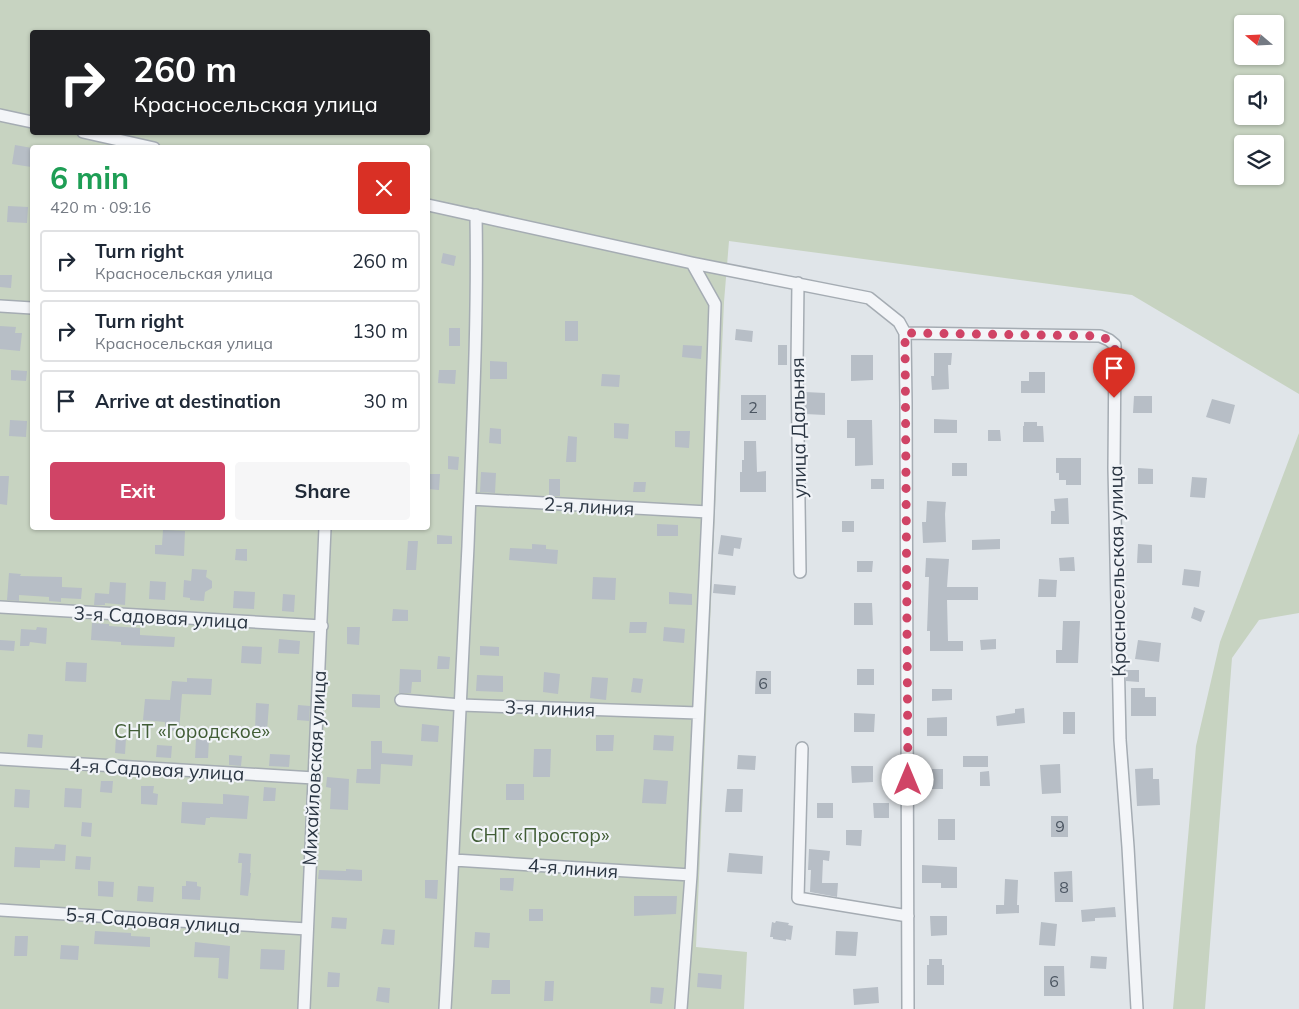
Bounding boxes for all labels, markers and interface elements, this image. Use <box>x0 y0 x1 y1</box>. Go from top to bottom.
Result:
north arrow <box>1234 15 1284 65</box>
map controls <box>1234 15 1284 185</box>
text: 260 m <box>133 47 237 91</box>
icon: right <box>50 50 115 115</box>
button: sound <box>1234 75 1284 125</box>
text: Красносельская улица <box>133 90 378 118</box>
button: layers <box>1234 135 1284 185</box>
text: 6 min <box>50 159 129 197</box>
button: close <box>358 162 410 214</box>
text: 420 m · 09:16 <box>50 197 151 217</box>
text: Turn right <box>95 239 184 263</box>
icon: right <box>52 247 80 275</box>
text: 260 m <box>352 249 408 273</box>
text: Красносельская улица <box>95 263 273 283</box>
text: Turn right <box>95 309 184 333</box>
icon: right <box>52 317 80 345</box>
text: 130 m <box>352 319 408 343</box>
text: Красносельская улица <box>95 333 273 353</box>
pin <box>1093 347 1135 398</box>
icon: arrive <box>1100 354 1128 382</box>
street label: улица Дальняя <box>785 357 811 499</box>
icon: arrive <box>52 387 80 415</box>
text: Arrive at destination <box>95 389 281 413</box>
text: 30 m <box>364 389 408 413</box>
house number: 2 <box>748 397 758 417</box>
button: Exit <box>50 462 225 520</box>
button: Share <box>235 462 410 520</box>
street label: Красносельская улица <box>1103 465 1131 677</box>
street label: 2-я линия <box>543 492 635 520</box>
street label: 3-я Садовая улица <box>73 600 249 634</box>
street label: Михайловская улица <box>297 670 331 866</box>
house number: 6 <box>758 673 768 693</box>
street label: 3-я линия <box>504 694 596 722</box>
park label: СНТ «Городское» <box>114 719 270 743</box>
street label: 4-я Садовая улица <box>69 752 245 786</box>
position arrow <box>881 753 933 805</box>
house number: 9 <box>1055 816 1065 836</box>
park label: СНТ «Простор» <box>470 823 610 847</box>
street label: 4-я линия <box>527 853 619 883</box>
house number: 8 <box>1059 877 1069 897</box>
street label: 5-я Садовая улица <box>65 902 241 938</box>
house number: 6 <box>1049 971 1059 991</box>

